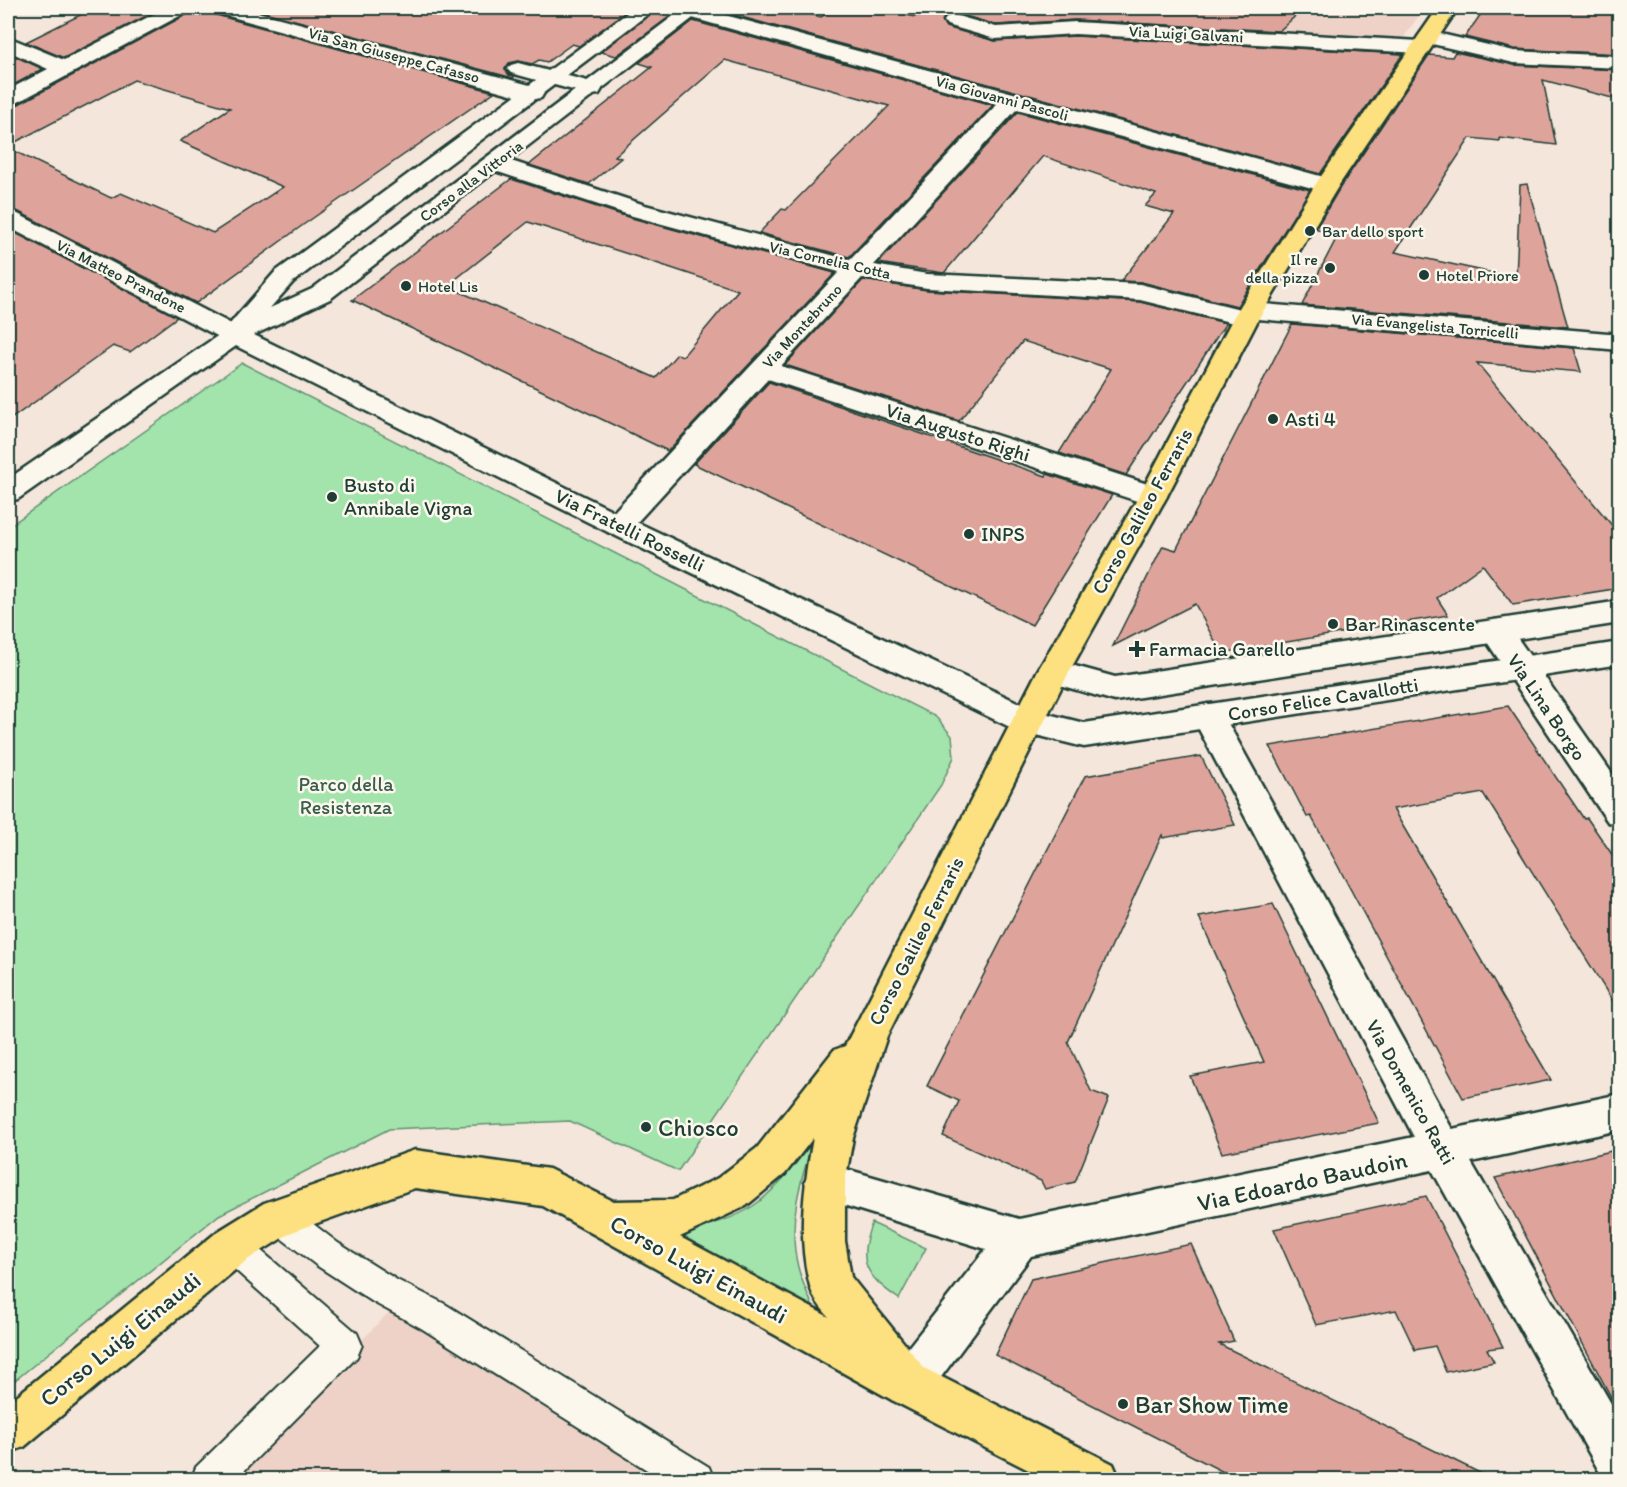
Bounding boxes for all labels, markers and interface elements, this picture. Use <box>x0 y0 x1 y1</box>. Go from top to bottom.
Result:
street label: Via Luigi Galvani <box>1128 22 1244 46</box>
street label: Via San Giuseppe Cafasso <box>306 23 482 87</box>
street label: Via Giovanni Pascoli <box>933 71 1071 125</box>
street label: Corso alla Vittoria <box>416 136 526 226</box>
place label: Bar dello sport <box>1322 222 1424 241</box>
marker: Bar dello sport <box>1303 224 1317 238</box>
street label: Via Matteo Prandone <box>53 235 189 317</box>
street label: Via Cornelia Cotta <box>767 237 893 283</box>
place label: Il re della pizza <box>1246 250 1319 287</box>
marker: Il re della pizza <box>1323 261 1337 275</box>
place label: Hotel Priore <box>1436 266 1519 285</box>
marker: Hotel Priore <box>1417 268 1431 282</box>
place label: Hotel Lis <box>418 277 478 296</box>
marker: Hotel Lis <box>399 279 413 293</box>
street label: Via Montebruno <box>758 280 846 372</box>
street label: Via Evangelista Torricelli <box>1351 309 1519 343</box>
street label: Via Augusto Righi <box>883 397 1033 467</box>
place label: Asti 4 <box>1285 407 1336 431</box>
marker: Asti 4 <box>1266 412 1280 426</box>
street label: Corso Galileo Ferraris <box>1086 424 1198 598</box>
place label: Busto di Annibale Vigna <box>344 473 472 520</box>
street label: Via Fratelli Rosselli <box>551 483 709 577</box>
marker: Busto di Annibale Vigna <box>325 490 339 504</box>
place label: INPS <box>981 522 1025 546</box>
marker: INPS <box>962 527 976 541</box>
place label: Bar Rinascente <box>1345 612 1475 636</box>
marker: Bar Rinascente <box>1326 617 1340 631</box>
place label: Farmacia Garello <box>1149 637 1295 661</box>
marker: Farmacia Garello <box>1130 642 1144 656</box>
street label: Via Lina Borgo <box>1502 649 1592 765</box>
street label: Corso Felice Cavallotti <box>1226 672 1420 726</box>
park label: Parco della Resistenza <box>298 772 394 819</box>
street label: Corso Galileo Ferraris <box>863 853 969 1029</box>
street label: Via Domenico Ratti <box>1361 1015 1461 1169</box>
place label: Chiosco <box>658 1113 739 1142</box>
marker: Chiosco <box>639 1120 653 1134</box>
street label: Via Edoardo Baudoin <box>1194 1145 1410 1217</box>
street label: Corso Luigi Einaudi <box>605 1208 793 1330</box>
street label: Corso Luigi Einaudi <box>34 1265 206 1413</box>
place label: Bar Show Time <box>1135 1390 1289 1419</box>
marker: Bar Show Time <box>1116 1397 1130 1411</box>

